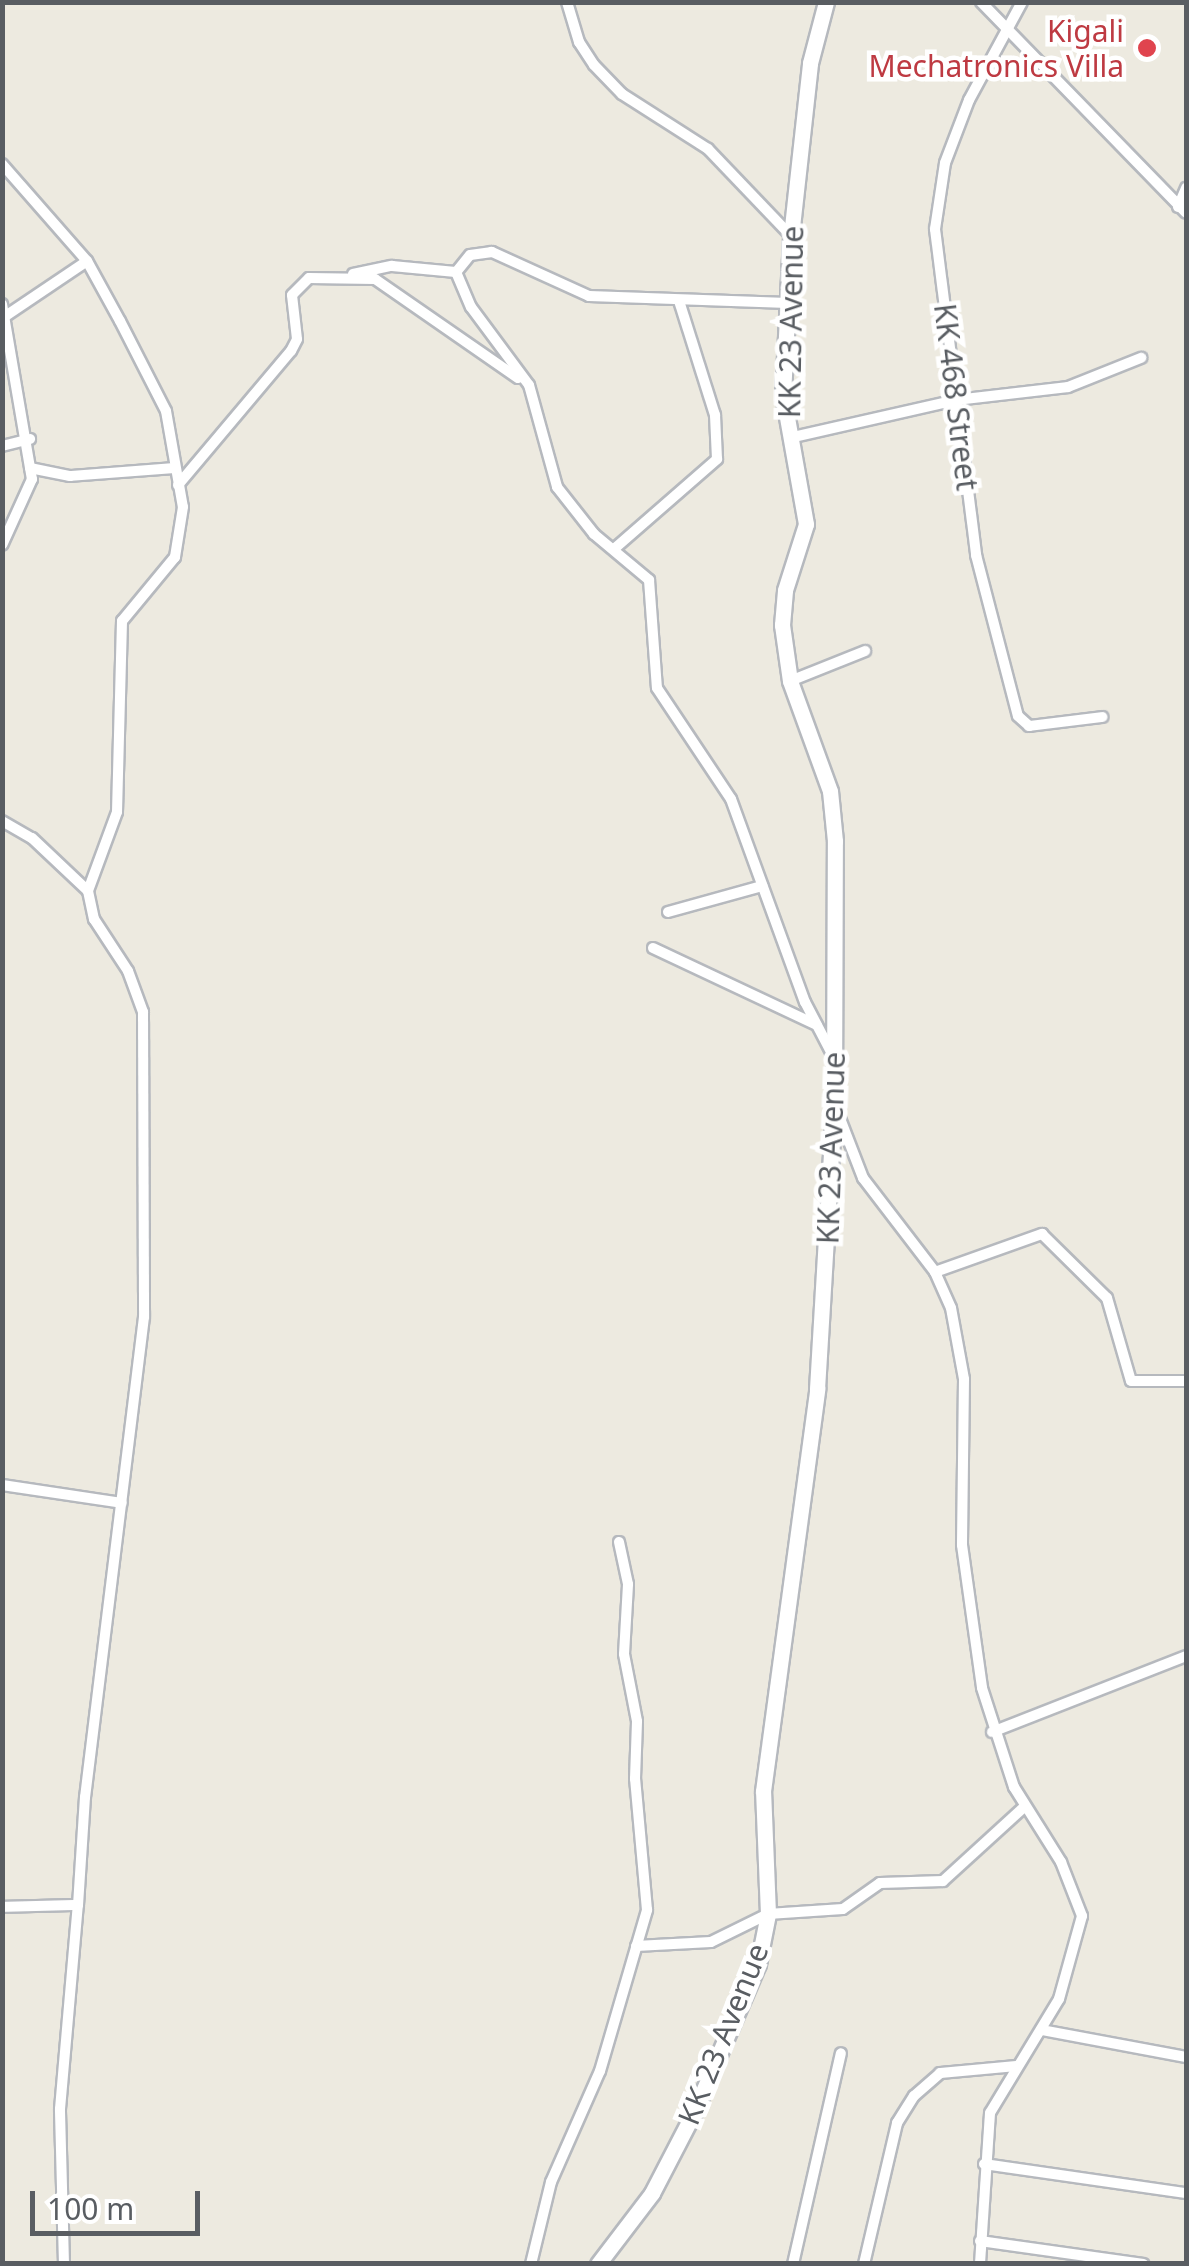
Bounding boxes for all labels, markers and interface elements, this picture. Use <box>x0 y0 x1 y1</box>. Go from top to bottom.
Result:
place label: Kigali Mechatronics Villa <box>868 13 1124 84</box>
marker: Kigali Mechatronics Villa <box>1134 35 1160 61</box>
street label: KK 23 Avenue <box>771 226 811 418</box>
street label: KK 468 Street <box>927 302 985 492</box>
street label: KK 23 Avenue <box>810 1051 852 1245</box>
street label: KK 23 Avenue <box>670 1938 776 2130</box>
scale bar <box>35 2171 205 2233</box>
text: 100 m <box>47 2188 134 2229</box>

